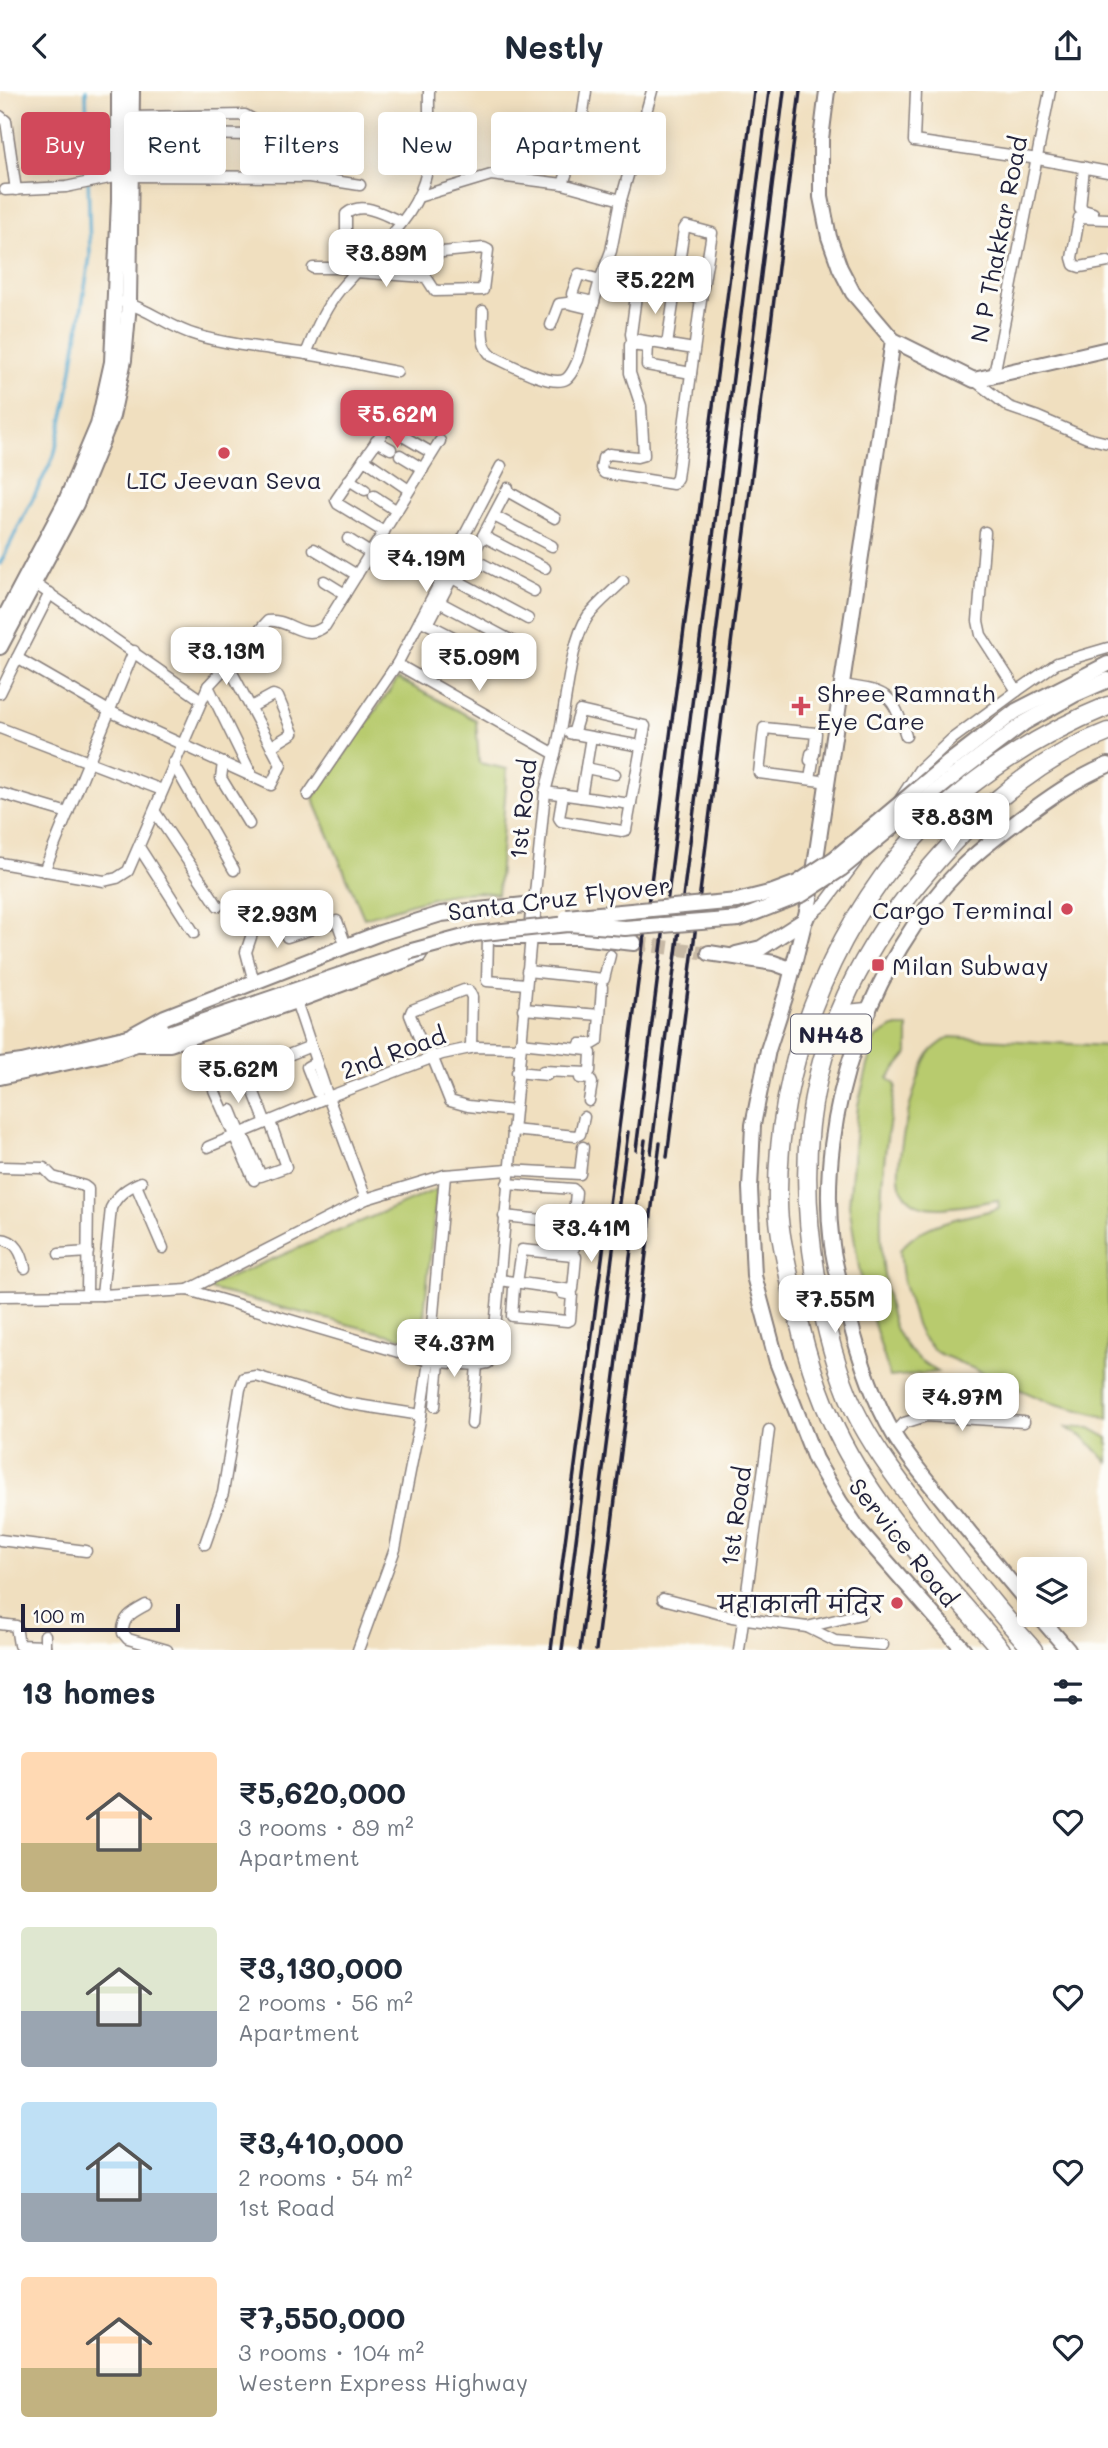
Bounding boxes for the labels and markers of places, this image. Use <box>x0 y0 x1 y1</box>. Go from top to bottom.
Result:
pin: ₹3.89M <box>329 229 443 289</box>
pin: ₹5.22M <box>598 257 712 316</box>
pin: ₹5.62M <box>340 391 454 450</box>
marker: LIC Jeevan Seva <box>216 445 232 461</box>
place label: LIC Jeevan Seva <box>126 464 322 495</box>
pin: ₹4.19M <box>369 535 483 594</box>
pin: ₹3.13M <box>169 627 283 687</box>
pin: ₹5.09M <box>422 633 536 693</box>
place label: Shree Ramnath Eye Care <box>817 677 995 736</box>
marker: Shree Ramnath Eye Care <box>791 696 811 716</box>
pin: ₹8.83M <box>895 793 1009 853</box>
pin: ₹2.93M <box>220 891 334 950</box>
place label: Cargo Terminal <box>872 894 1053 925</box>
marker: Cargo Terminal <box>1059 901 1075 917</box>
place label: Milan Subway <box>892 950 1048 981</box>
marker: Milan Subway <box>870 957 886 973</box>
pin: ₹5.62M <box>181 1045 295 1105</box>
pin: ₹3.41M <box>534 1205 648 1264</box>
pin: ₹7.55M <box>778 1275 892 1335</box>
pin: ₹4.37M <box>397 1319 511 1379</box>
pin: ₹4.97M <box>905 1373 1019 1433</box>
place label: महाकाली मंदिर <box>716 1587 885 1619</box>
marker: महाकाली मंदिर <box>889 1595 905 1611</box>

